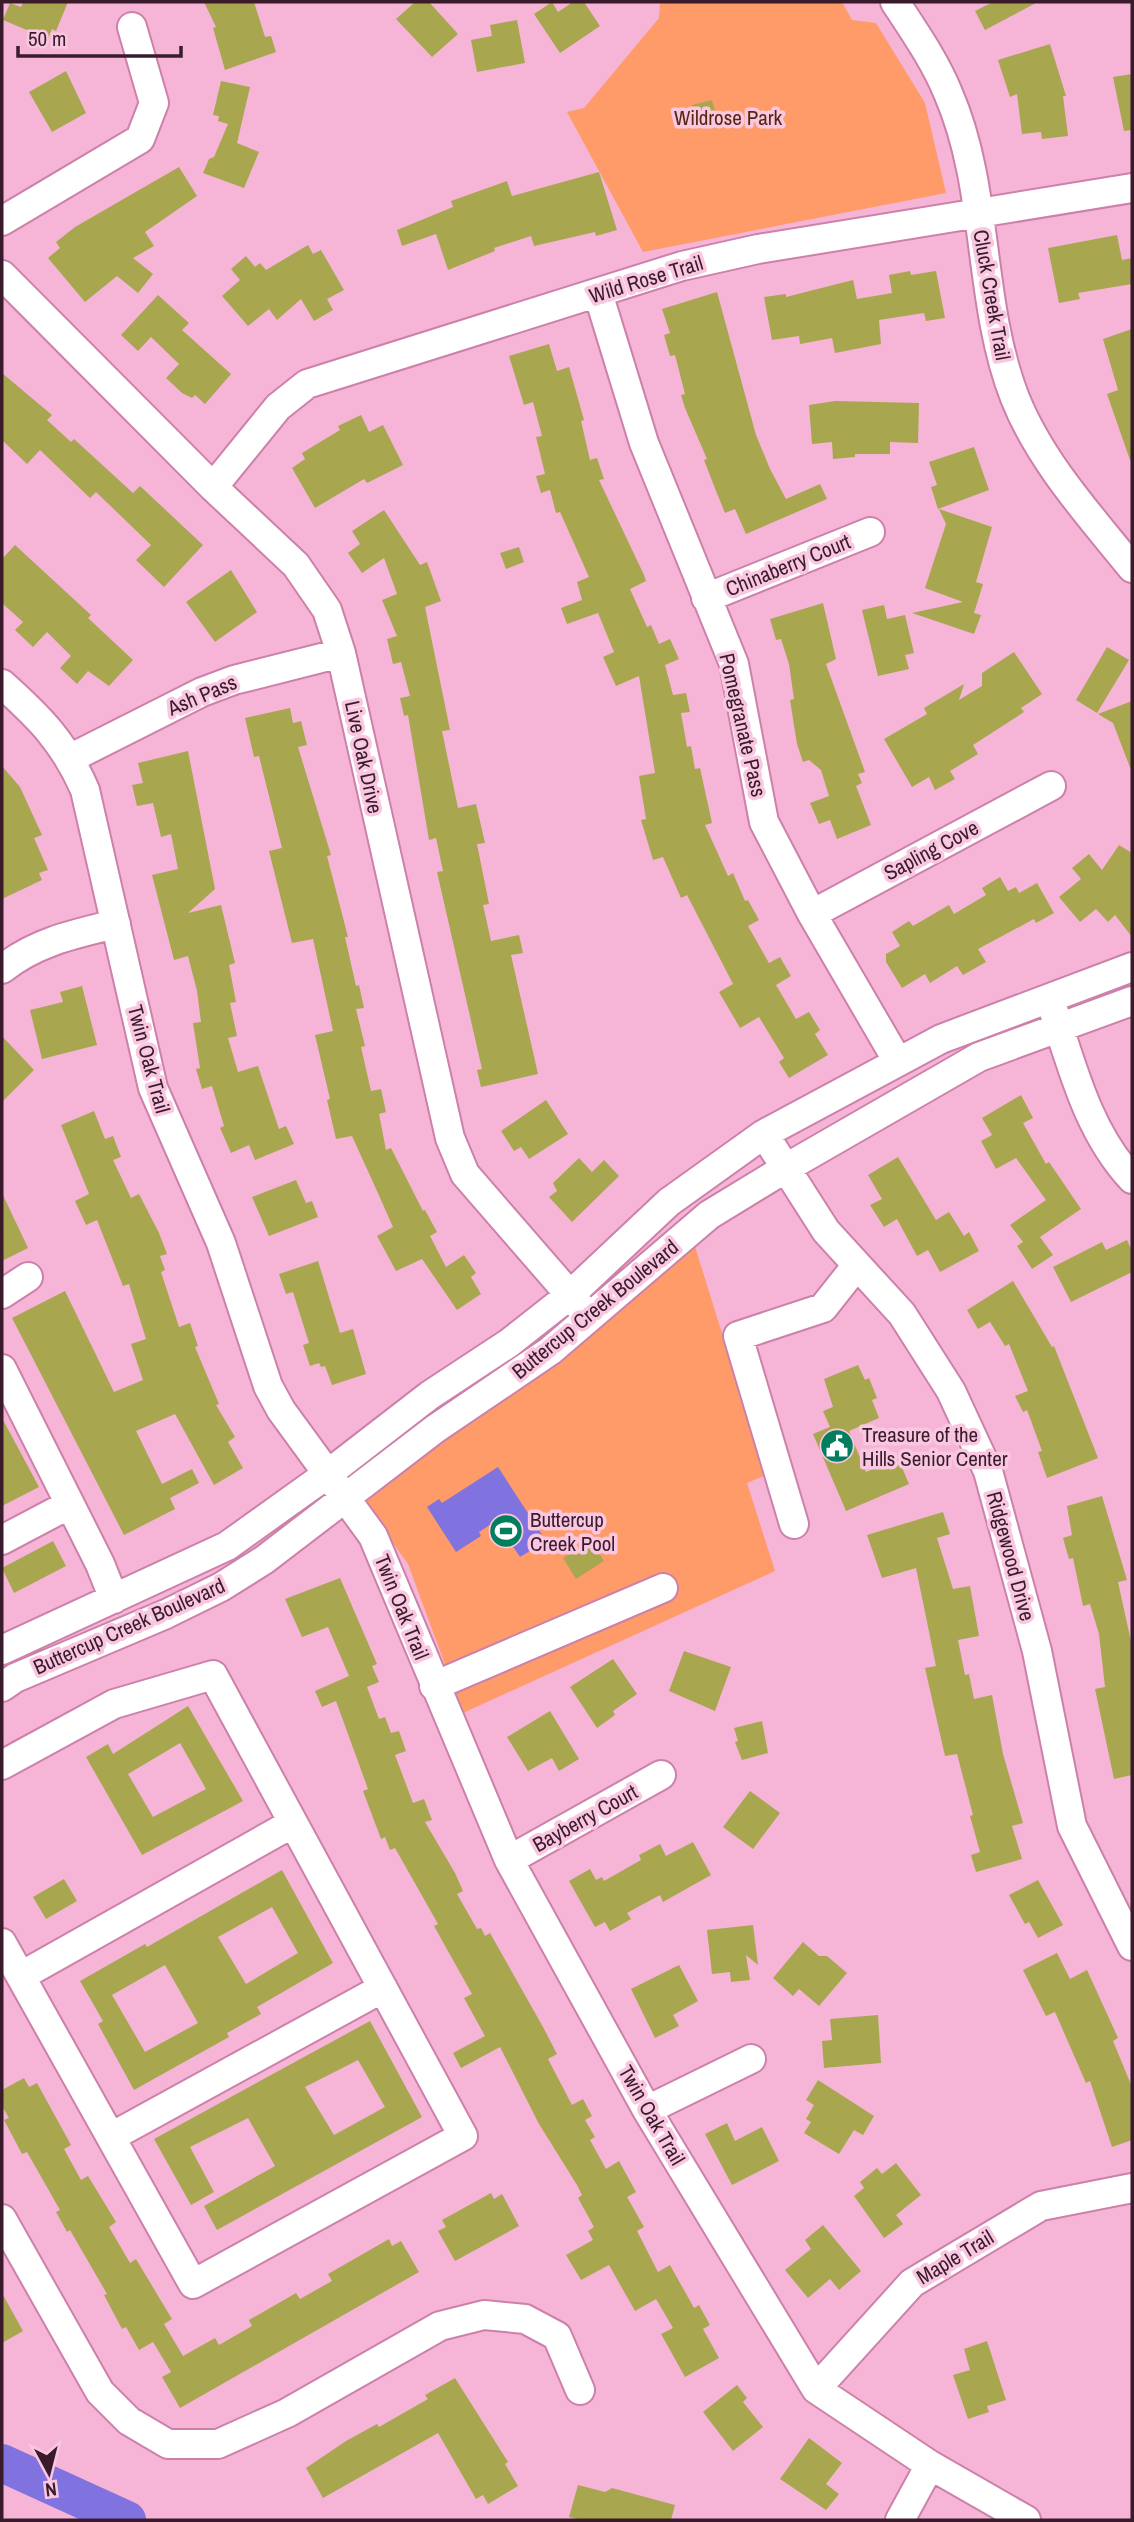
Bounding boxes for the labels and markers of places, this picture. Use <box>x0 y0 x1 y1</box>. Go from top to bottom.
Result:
place label: Treasure of the Hills Senior Center <box>862 1420 1008 1473</box>
public building icon: Treasure of the Hills Senior Center <box>818 1427 856 1465</box>
place label: Buttercup Creek Pool <box>530 1505 615 1558</box>
sports icon: Buttercup Creek Pool <box>487 1512 525 1550</box>

